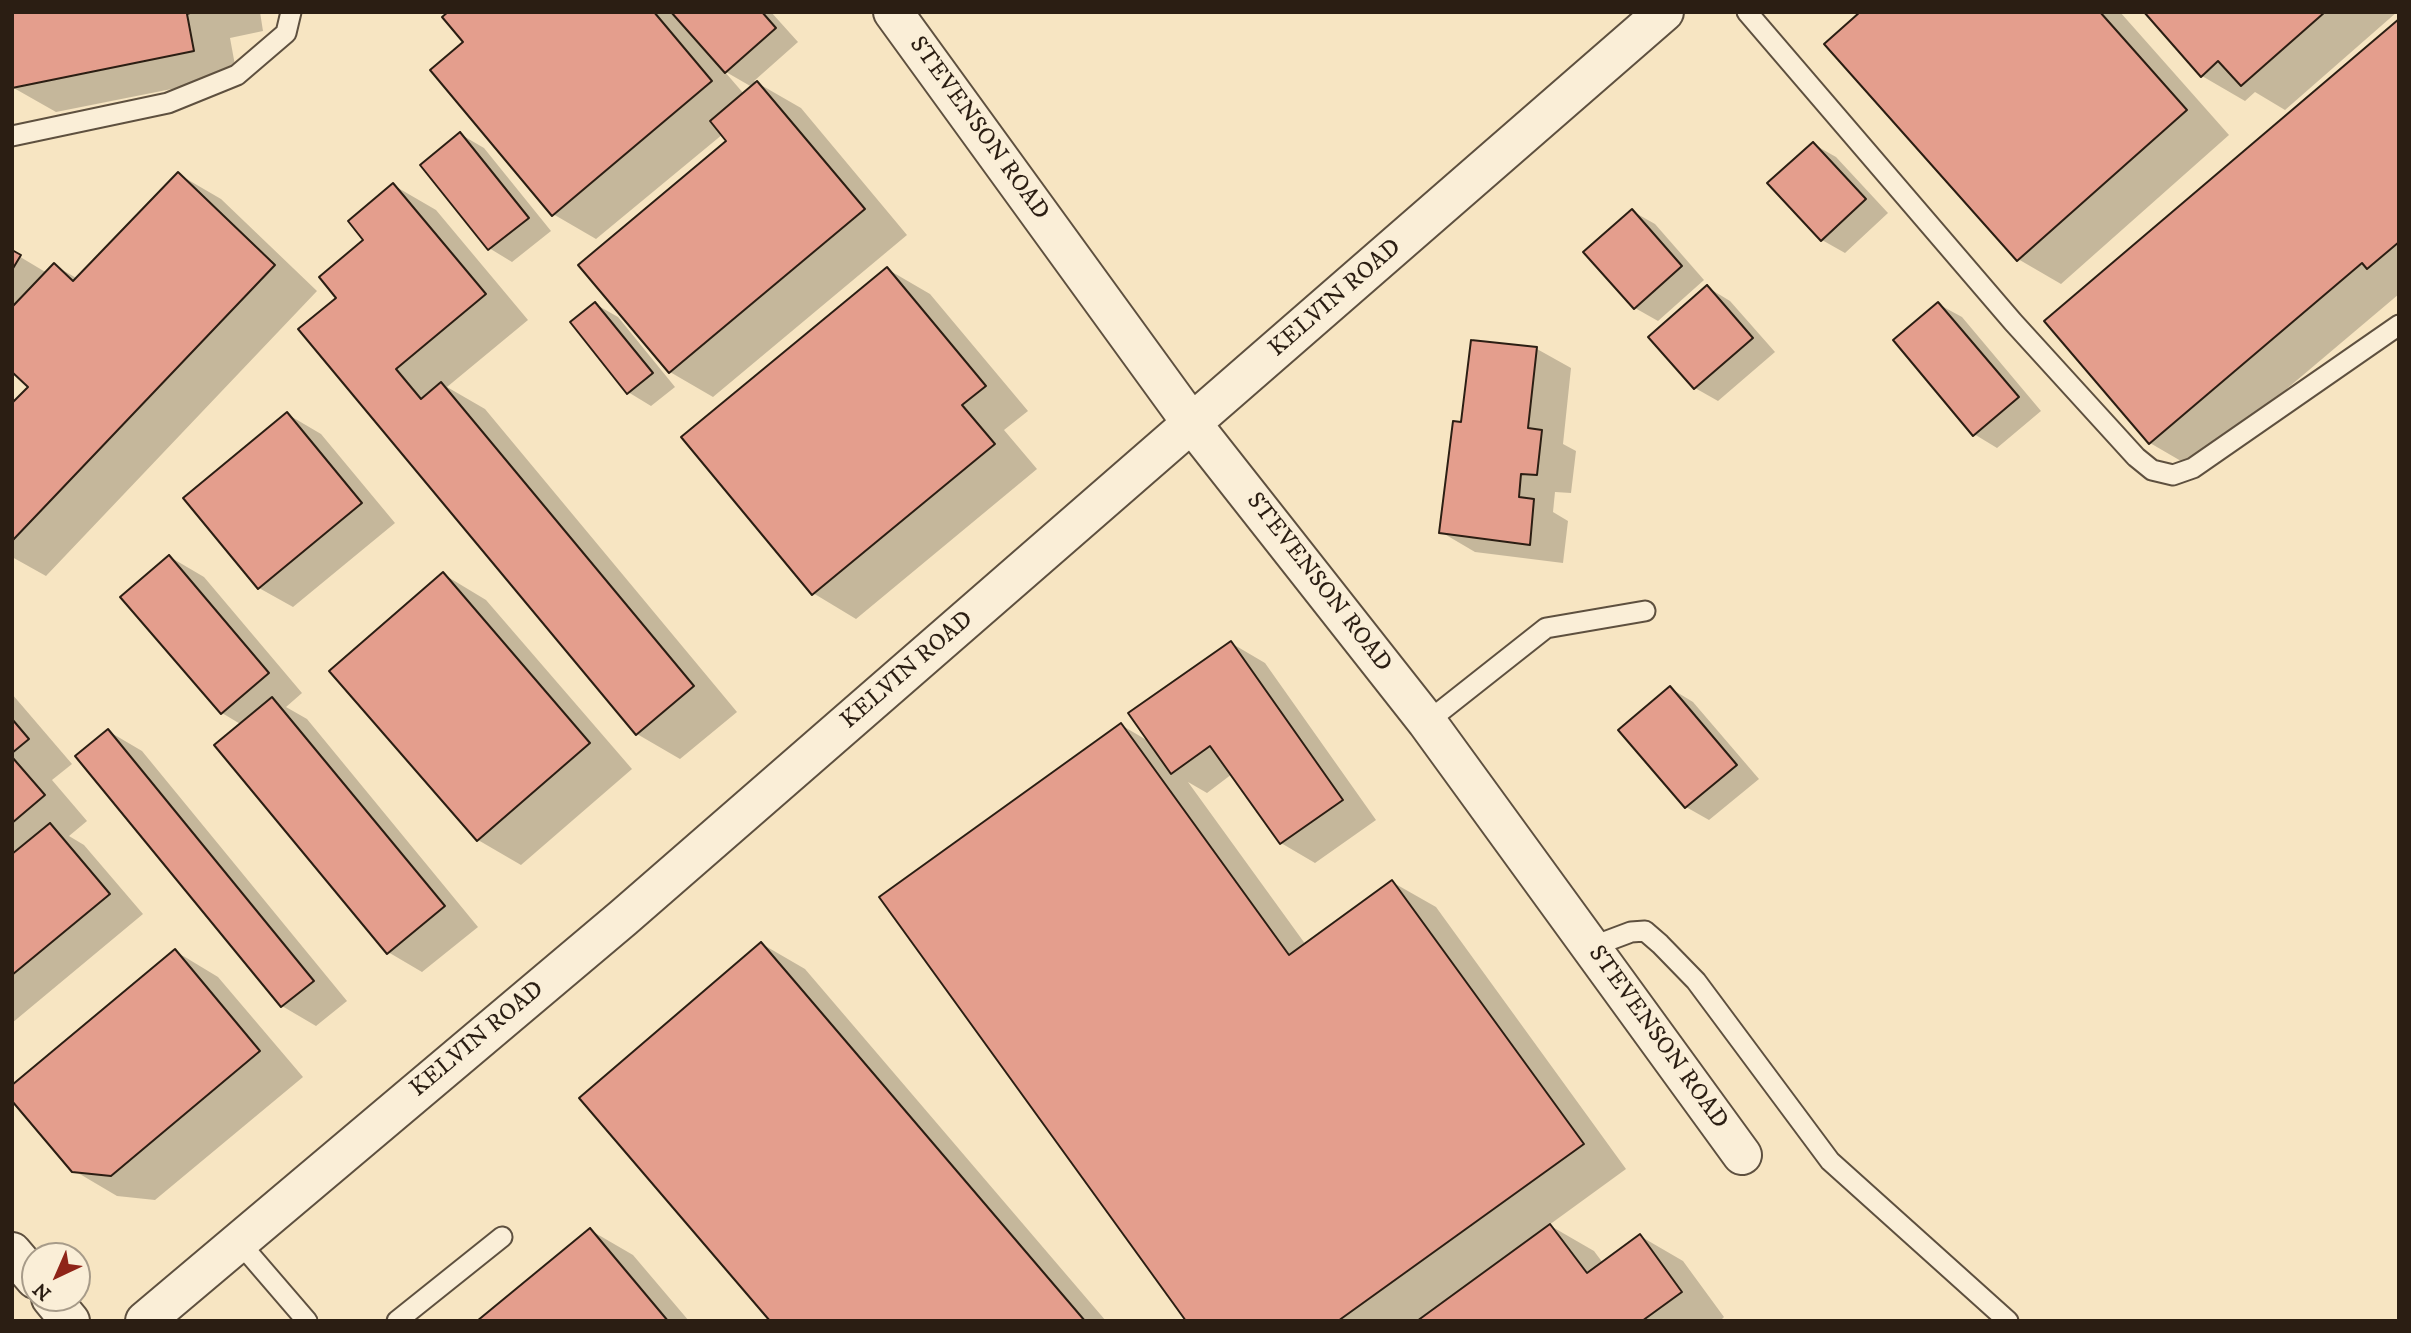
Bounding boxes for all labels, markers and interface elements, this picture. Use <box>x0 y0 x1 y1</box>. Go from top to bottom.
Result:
street label: STEVENSON ROAD <box>902 32 1054 226</box>
street label: KELVIN ROAD <box>1264 234 1408 364</box>
street label: STEVENSON ROAD <box>1239 488 1397 678</box>
street label: KELVIN ROAD <box>836 606 980 736</box>
street label: STEVENSON ROAD <box>1581 941 1733 1135</box>
street label: KELVIN ROAD <box>405 976 551 1104</box>
north arrow <box>21 1242 91 1312</box>
text: N <box>29 1277 56 1305</box>

